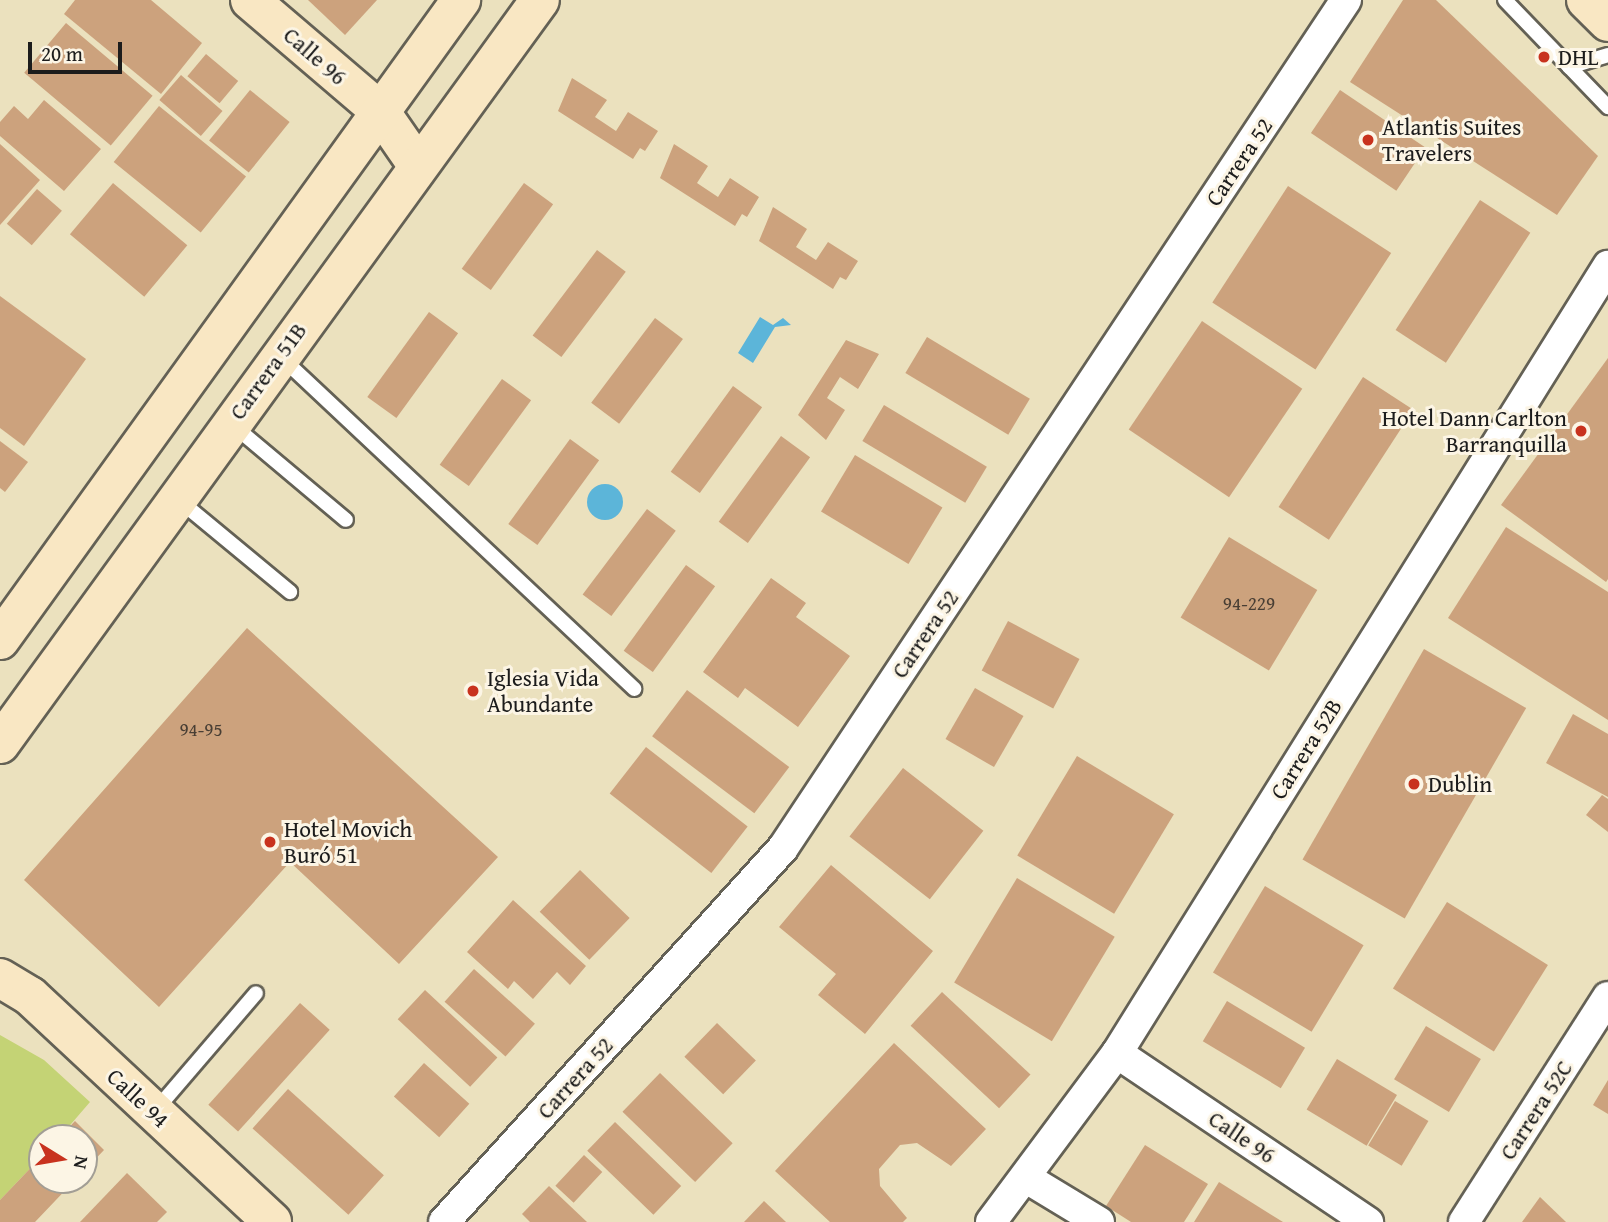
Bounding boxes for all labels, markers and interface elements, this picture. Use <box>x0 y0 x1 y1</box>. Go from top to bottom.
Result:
street label: Calle 96 <box>278 21 352 91</box>
scale bar <box>32 28 126 72</box>
text: 20 m <box>41 38 83 69</box>
place label: DHL <box>1558 43 1598 71</box>
marker: DHL <box>1536 49 1552 65</box>
street label: Carrera 52 <box>1200 113 1278 211</box>
place label: Atlantis Suites Travelers <box>1382 113 1521 167</box>
marker: Atlantis Suites Travelers <box>1360 132 1376 148</box>
street label: Carrera 51B <box>224 317 312 425</box>
place label: Hotel Dann Carlton Barranquilla <box>1382 404 1567 458</box>
marker: Hotel Dann Carlton Barranquilla <box>1573 423 1589 439</box>
street label: Carrera 52 <box>886 585 964 683</box>
house number: 94-229 <box>1223 593 1275 615</box>
place label: Iglesia Vida Abundante <box>487 664 599 718</box>
marker: Iglesia Vida Abundante <box>465 683 481 699</box>
street label: Carrera 52B <box>1264 694 1348 804</box>
house number: 94-95 <box>179 719 223 741</box>
place label: Dublin <box>1428 770 1492 798</box>
marker: Dublin <box>1406 776 1422 792</box>
place label: Hotel Movich Buró 51 <box>284 815 412 869</box>
marker: Hotel Movich Buró 51 <box>262 834 278 850</box>
street label: Carrera 52 <box>531 1032 619 1124</box>
street label: Carrera 52C <box>1494 1055 1578 1165</box>
street label: Calle 94 <box>101 1063 175 1133</box>
street label: Calle 96 <box>1203 1105 1281 1169</box>
north arrow <box>28 1124 98 1194</box>
text: N <box>67 1154 97 1172</box>

